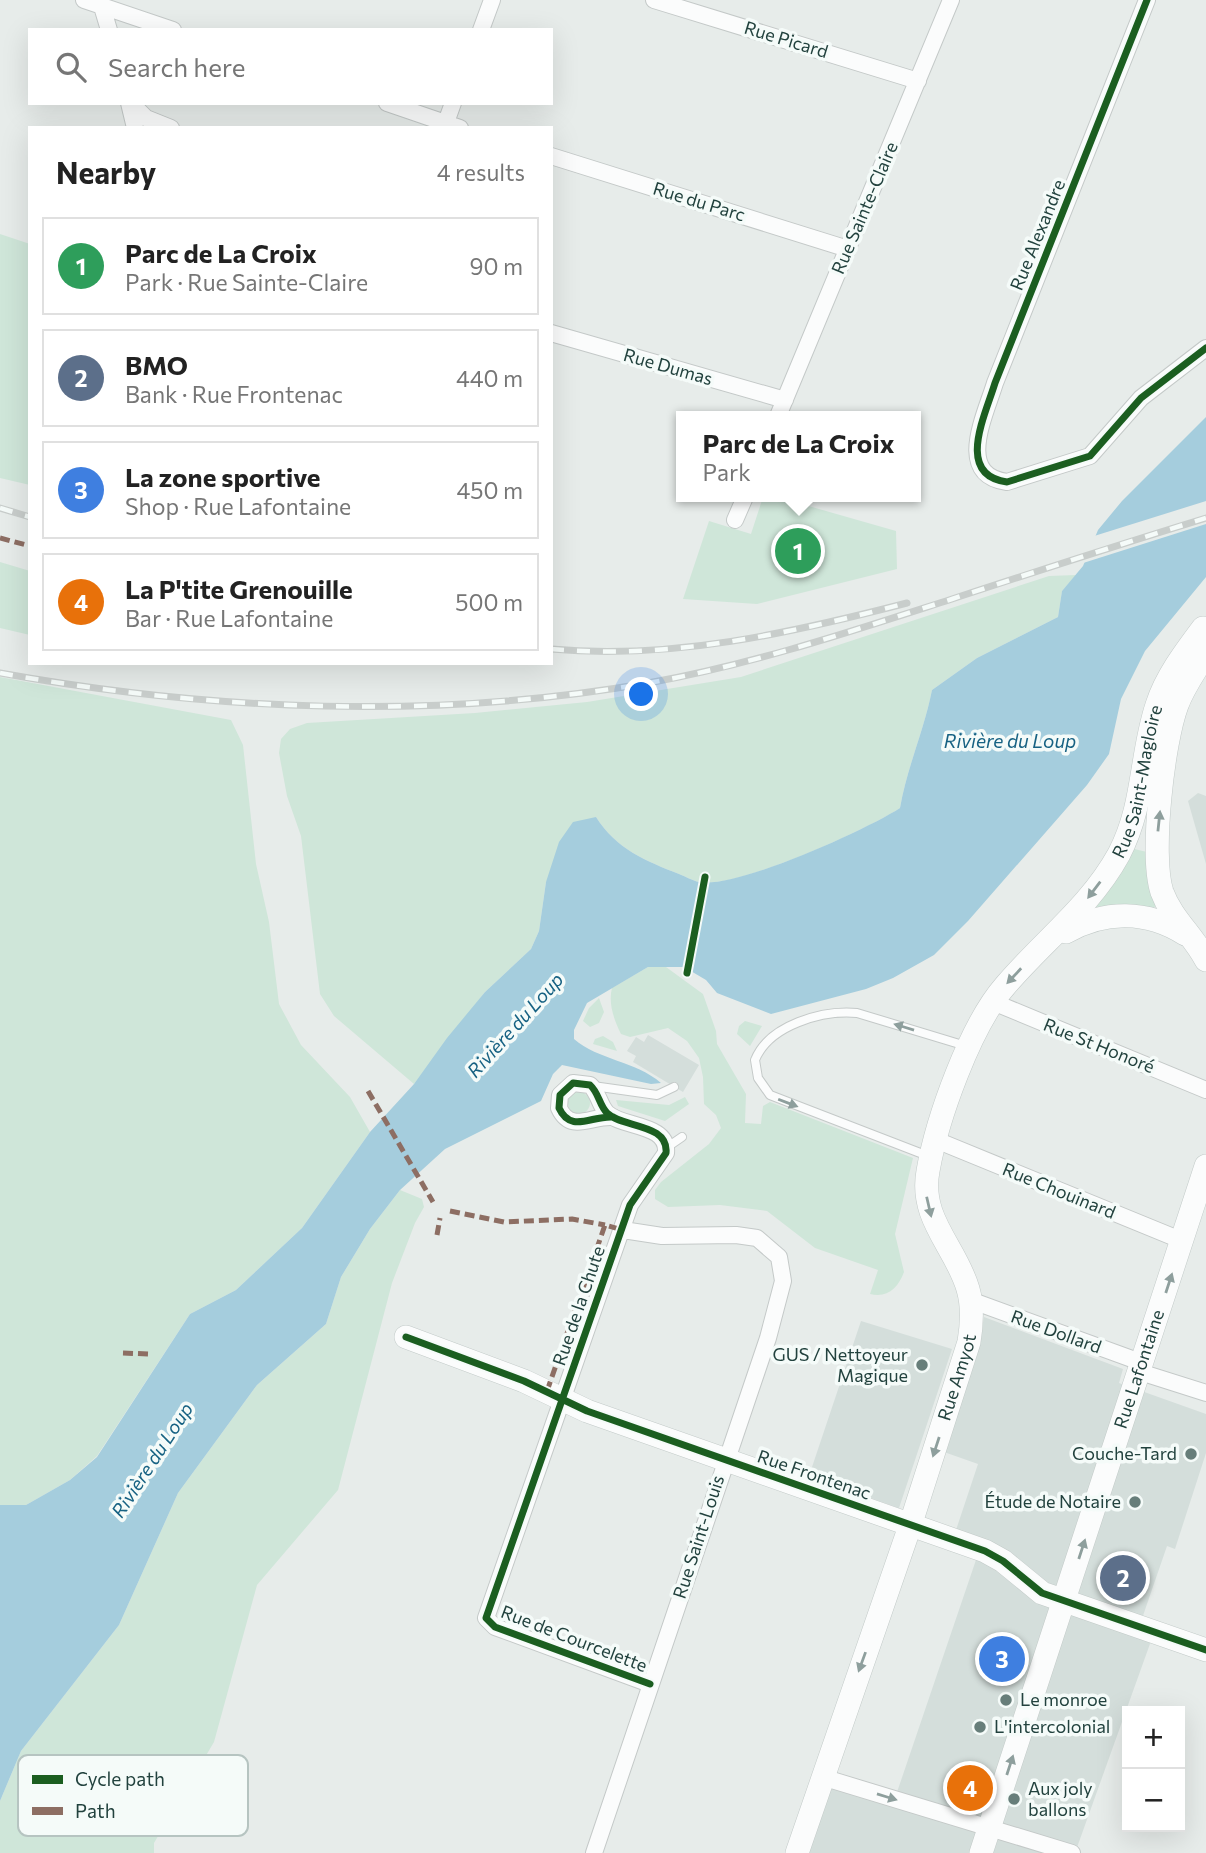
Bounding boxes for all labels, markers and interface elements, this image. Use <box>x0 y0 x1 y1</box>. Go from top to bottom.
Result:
street label: Rue Picard <box>742 16 831 62</box>
search box <box>28 28 553 105</box>
icon: search <box>52 48 90 86</box>
text: Search here <box>108 51 246 82</box>
street label: Rue Sainte-Claire <box>826 138 902 277</box>
text: Nearby <box>56 153 156 190</box>
text: 4 results <box>437 158 525 186</box>
street label: Rue Alexandre <box>1005 176 1069 293</box>
street label: Rue du Parc <box>650 177 748 226</box>
text: Parc de La Croix <box>125 237 317 268</box>
text: 1 <box>76 252 86 280</box>
text: 90 m <box>470 252 523 280</box>
text: Park · Rue Sainte-Claire <box>125 268 368 296</box>
street label: Rue Dumas <box>621 343 715 389</box>
text: BMO <box>125 349 188 380</box>
text: 2 <box>74 364 88 392</box>
text: 440 m <box>456 364 523 392</box>
text: Bank · Rue Frontenac <box>125 380 343 408</box>
popup <box>676 411 921 502</box>
text: Parc de La Croix <box>703 427 894 458</box>
text: Park <box>703 458 751 486</box>
text: La zone sportive <box>125 461 321 492</box>
text: 3 <box>74 476 88 504</box>
text: 450 m <box>457 476 523 504</box>
text: Shop · Rue Lafontaine <box>125 492 351 520</box>
pin: 1 <box>775 525 821 577</box>
text: La P'tite Grenouille <box>125 573 353 604</box>
text: 4 <box>74 588 88 616</box>
text: 500 m <box>455 588 523 616</box>
text: Bar · Rue Lafontaine <box>125 604 333 632</box>
your location <box>624 677 658 711</box>
street label: Rue Saint-Magloire <box>1107 702 1166 862</box>
water label: Rivière du Loup <box>944 729 1076 752</box>
one-way arrow <box>1154 809 1165 831</box>
one-way arrow <box>1087 881 1102 899</box>
one-way arrow <box>1007 967 1023 984</box>
water label: Rivière du Loup <box>462 968 568 1082</box>
street label: Rue St Honoré <box>1041 1013 1158 1077</box>
one-way arrow <box>893 1022 914 1032</box>
one-way arrow <box>778 1098 799 1109</box>
street label: Rue Chouinard <box>1000 1157 1119 1223</box>
one-way arrow <box>924 1196 935 1218</box>
street label: Rue de la Chute <box>547 1243 609 1368</box>
one-way arrow <box>1164 1273 1175 1294</box>
street label: Rue Dollard <box>1008 1305 1105 1358</box>
street label: Rue Lafontaine <box>1109 1307 1168 1431</box>
street label: Rue Amyot <box>932 1333 980 1423</box>
place label: GUS / Nettoyeur Magique <box>772 1343 908 1386</box>
marker: GUS / Nettoyeur Magique <box>914 1357 930 1373</box>
water label: Rivière du Loup <box>106 1398 197 1522</box>
one-way arrow <box>930 1437 941 1458</box>
place label: Couche-Tard <box>1072 1442 1177 1464</box>
street label: Rue Frontenac <box>755 1444 874 1504</box>
marker: Couche-Tard <box>1183 1446 1199 1462</box>
street label: Rue Saint-Louis <box>668 1472 728 1601</box>
place label: Étude de Notaire <box>984 1490 1121 1512</box>
marker: Étude de Notaire <box>1127 1494 1143 1510</box>
one-way arrow <box>1077 1538 1087 1559</box>
pin: 2 <box>1100 1552 1146 1604</box>
street label: Rue de Courcelette <box>498 1600 651 1676</box>
pin: 3 <box>979 1633 1025 1685</box>
one-way arrow <box>856 1652 867 1673</box>
place label: Le monroe <box>1020 1688 1107 1710</box>
marker: Le monroe <box>998 1692 1014 1708</box>
map controls <box>1122 1706 1185 1832</box>
button: + <box>1122 1706 1185 1769</box>
place label: L'intercolonial <box>994 1715 1110 1737</box>
marker: L'intercolonial <box>972 1719 988 1735</box>
one-way arrow <box>1006 1754 1016 1775</box>
legend <box>18 1755 248 1836</box>
pin: 4 <box>947 1762 993 1814</box>
text: Cycle path <box>75 1767 165 1790</box>
button: − <box>1122 1769 1185 1832</box>
place label: Aux joly ballons <box>1028 1777 1093 1820</box>
marker: Aux joly ballons <box>1006 1791 1022 1807</box>
one-way arrow <box>876 1792 897 1803</box>
text: Path <box>75 1799 116 1822</box>

